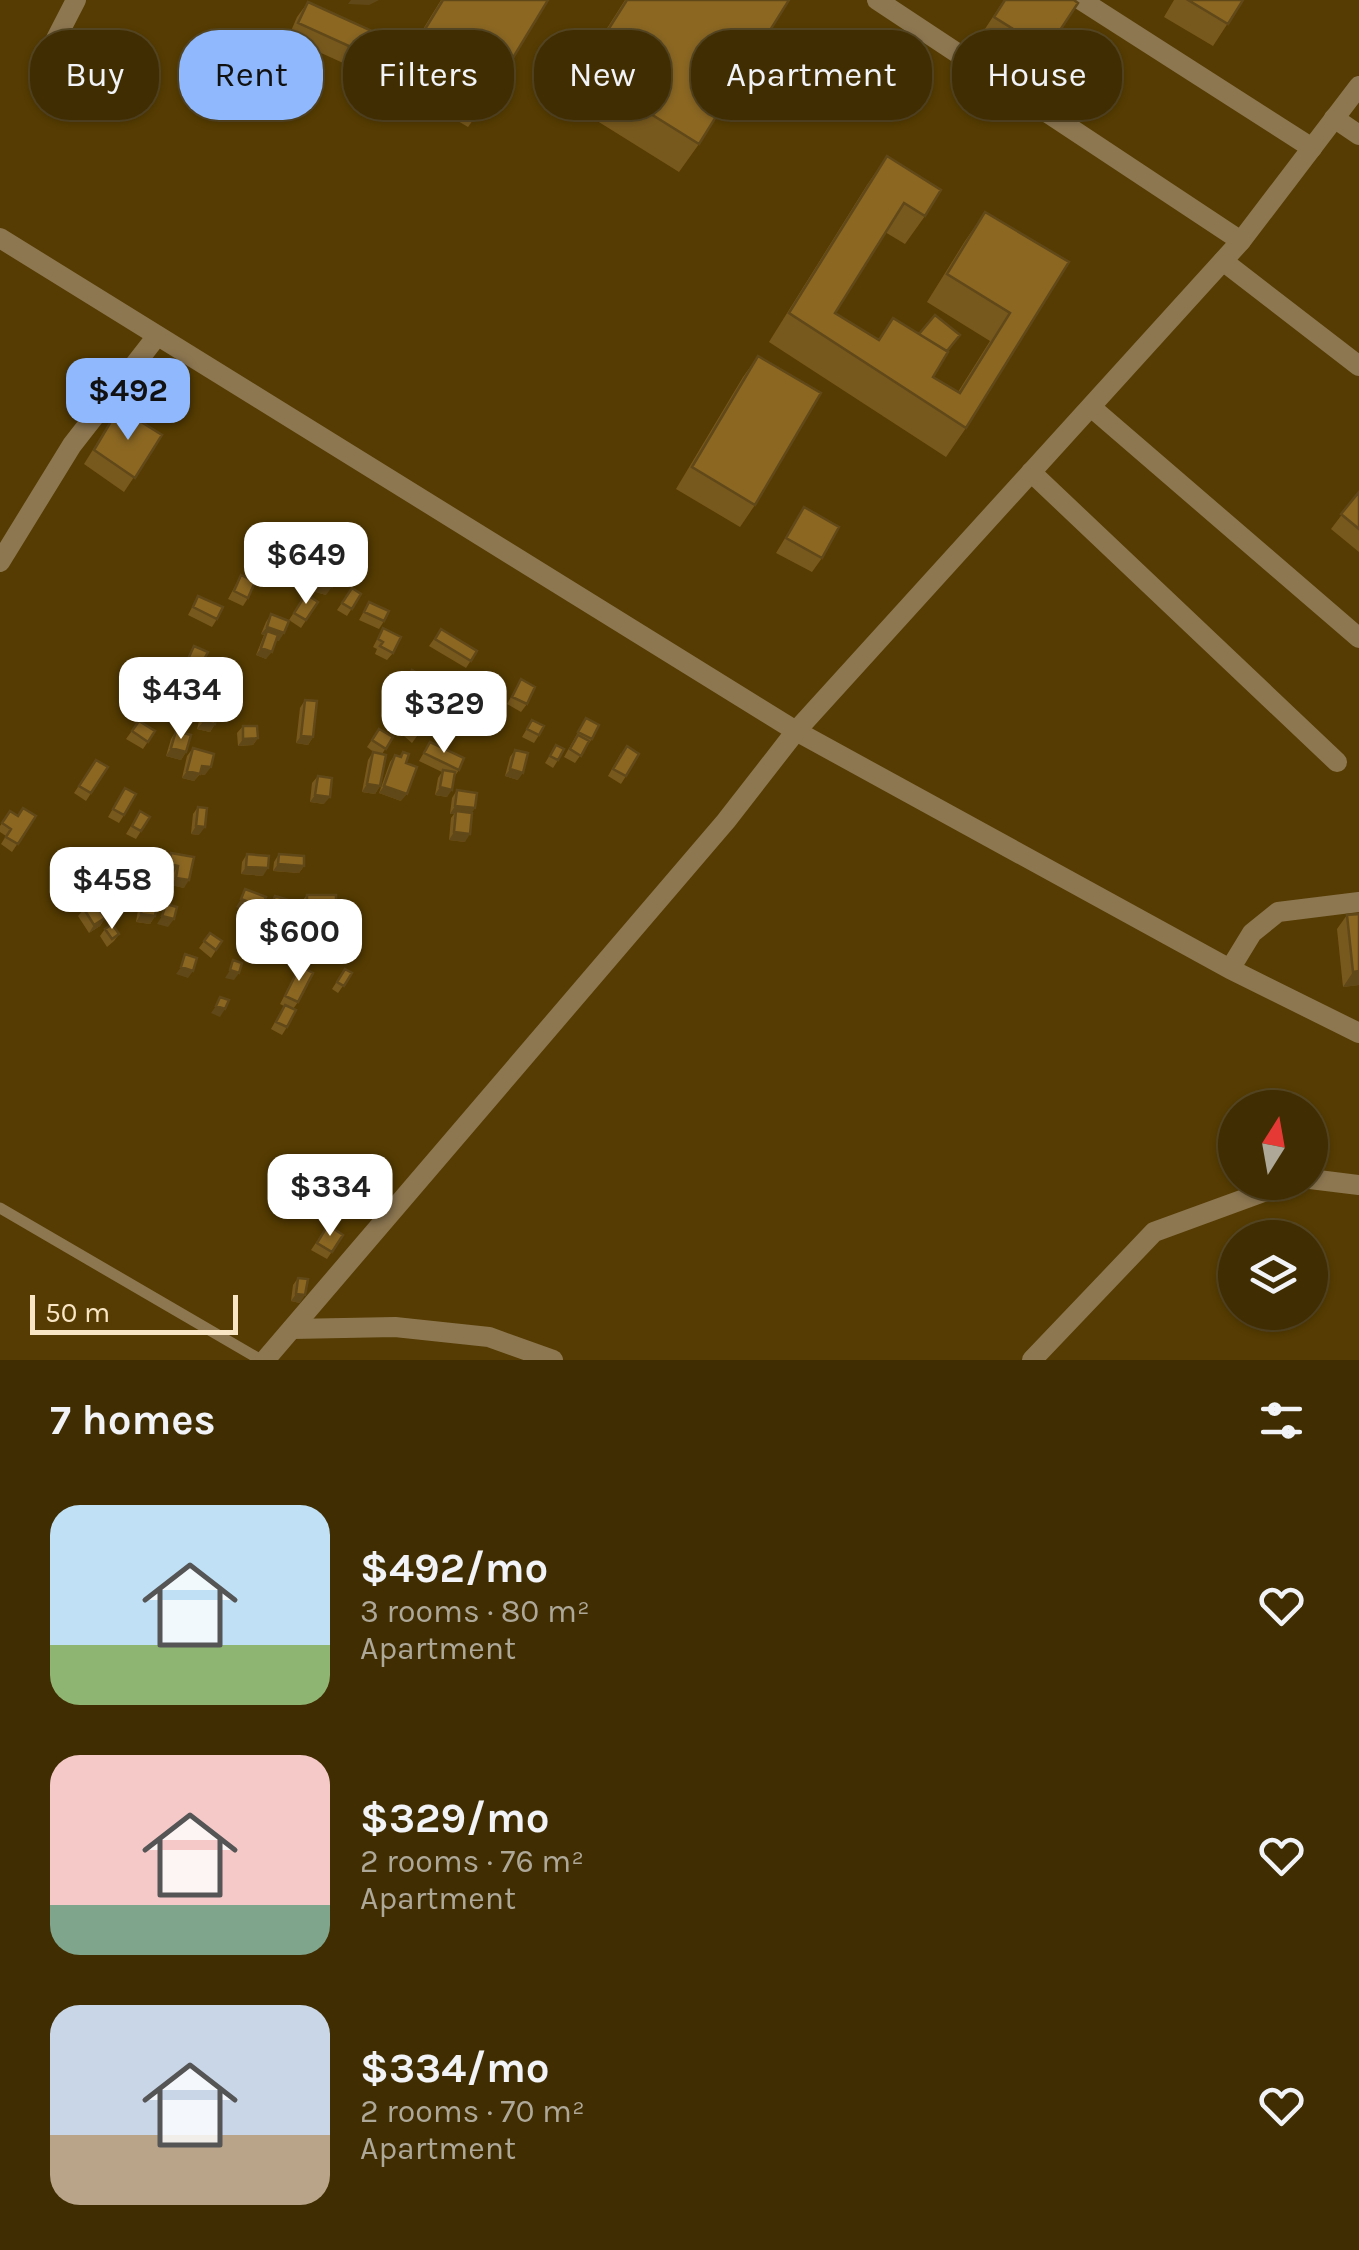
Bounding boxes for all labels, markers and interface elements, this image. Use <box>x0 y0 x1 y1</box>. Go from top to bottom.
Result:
chip: Buy <box>30 30 159 120</box>
chip: Rent <box>179 30 323 120</box>
chip: Filters <box>343 30 514 120</box>
chip: New <box>534 30 671 120</box>
chip: Apartment <box>691 30 932 120</box>
chip: House <box>952 30 1122 120</box>
pin: $492 <box>69 358 187 443</box>
text: $492 <box>88 372 168 409</box>
pin: $649 <box>247 522 365 607</box>
text: $649 <box>266 536 346 573</box>
pin: $434 <box>122 657 240 742</box>
text: $434 <box>141 671 221 708</box>
pin: $329 <box>385 671 503 756</box>
text: $329 <box>404 685 484 722</box>
pin: $458 <box>53 847 171 932</box>
text: $458 <box>72 861 152 898</box>
pin: $600 <box>240 899 358 984</box>
text: $600 <box>258 913 340 950</box>
north arrow <box>1218 1090 1328 1200</box>
map controls <box>1218 1090 1328 1330</box>
pin: $334 <box>271 1154 389 1239</box>
text: $334 <box>290 1168 370 1205</box>
button: layers <box>1218 1220 1328 1330</box>
scale bar <box>30 1290 238 1334</box>
text: 50 m <box>45 1296 110 1329</box>
icon: filters <box>1254 1393 1309 1448</box>
text: 7 homes <box>50 1395 216 1445</box>
text: $492/mo <box>360 1543 548 1593</box>
icon: home <box>130 1545 250 1665</box>
icon: heart <box>1254 1578 1309 1633</box>
text: 3 rooms · 80 m² <box>360 1593 590 1630</box>
text: Apartment <box>360 1630 516 1667</box>
text: $329/mo <box>360 1793 550 1843</box>
icon: home <box>130 1795 250 1915</box>
icon: heart <box>1254 1828 1309 1883</box>
text: 2 rooms · 76 m² <box>360 1843 584 1880</box>
text: Apartment <box>360 1880 516 1917</box>
text: $334/mo <box>360 2043 550 2093</box>
icon: home <box>130 2045 250 2165</box>
icon: heart <box>1254 2078 1309 2133</box>
text: 2 rooms · 70 m² <box>360 2093 585 2130</box>
text: Apartment <box>360 2130 516 2167</box>

